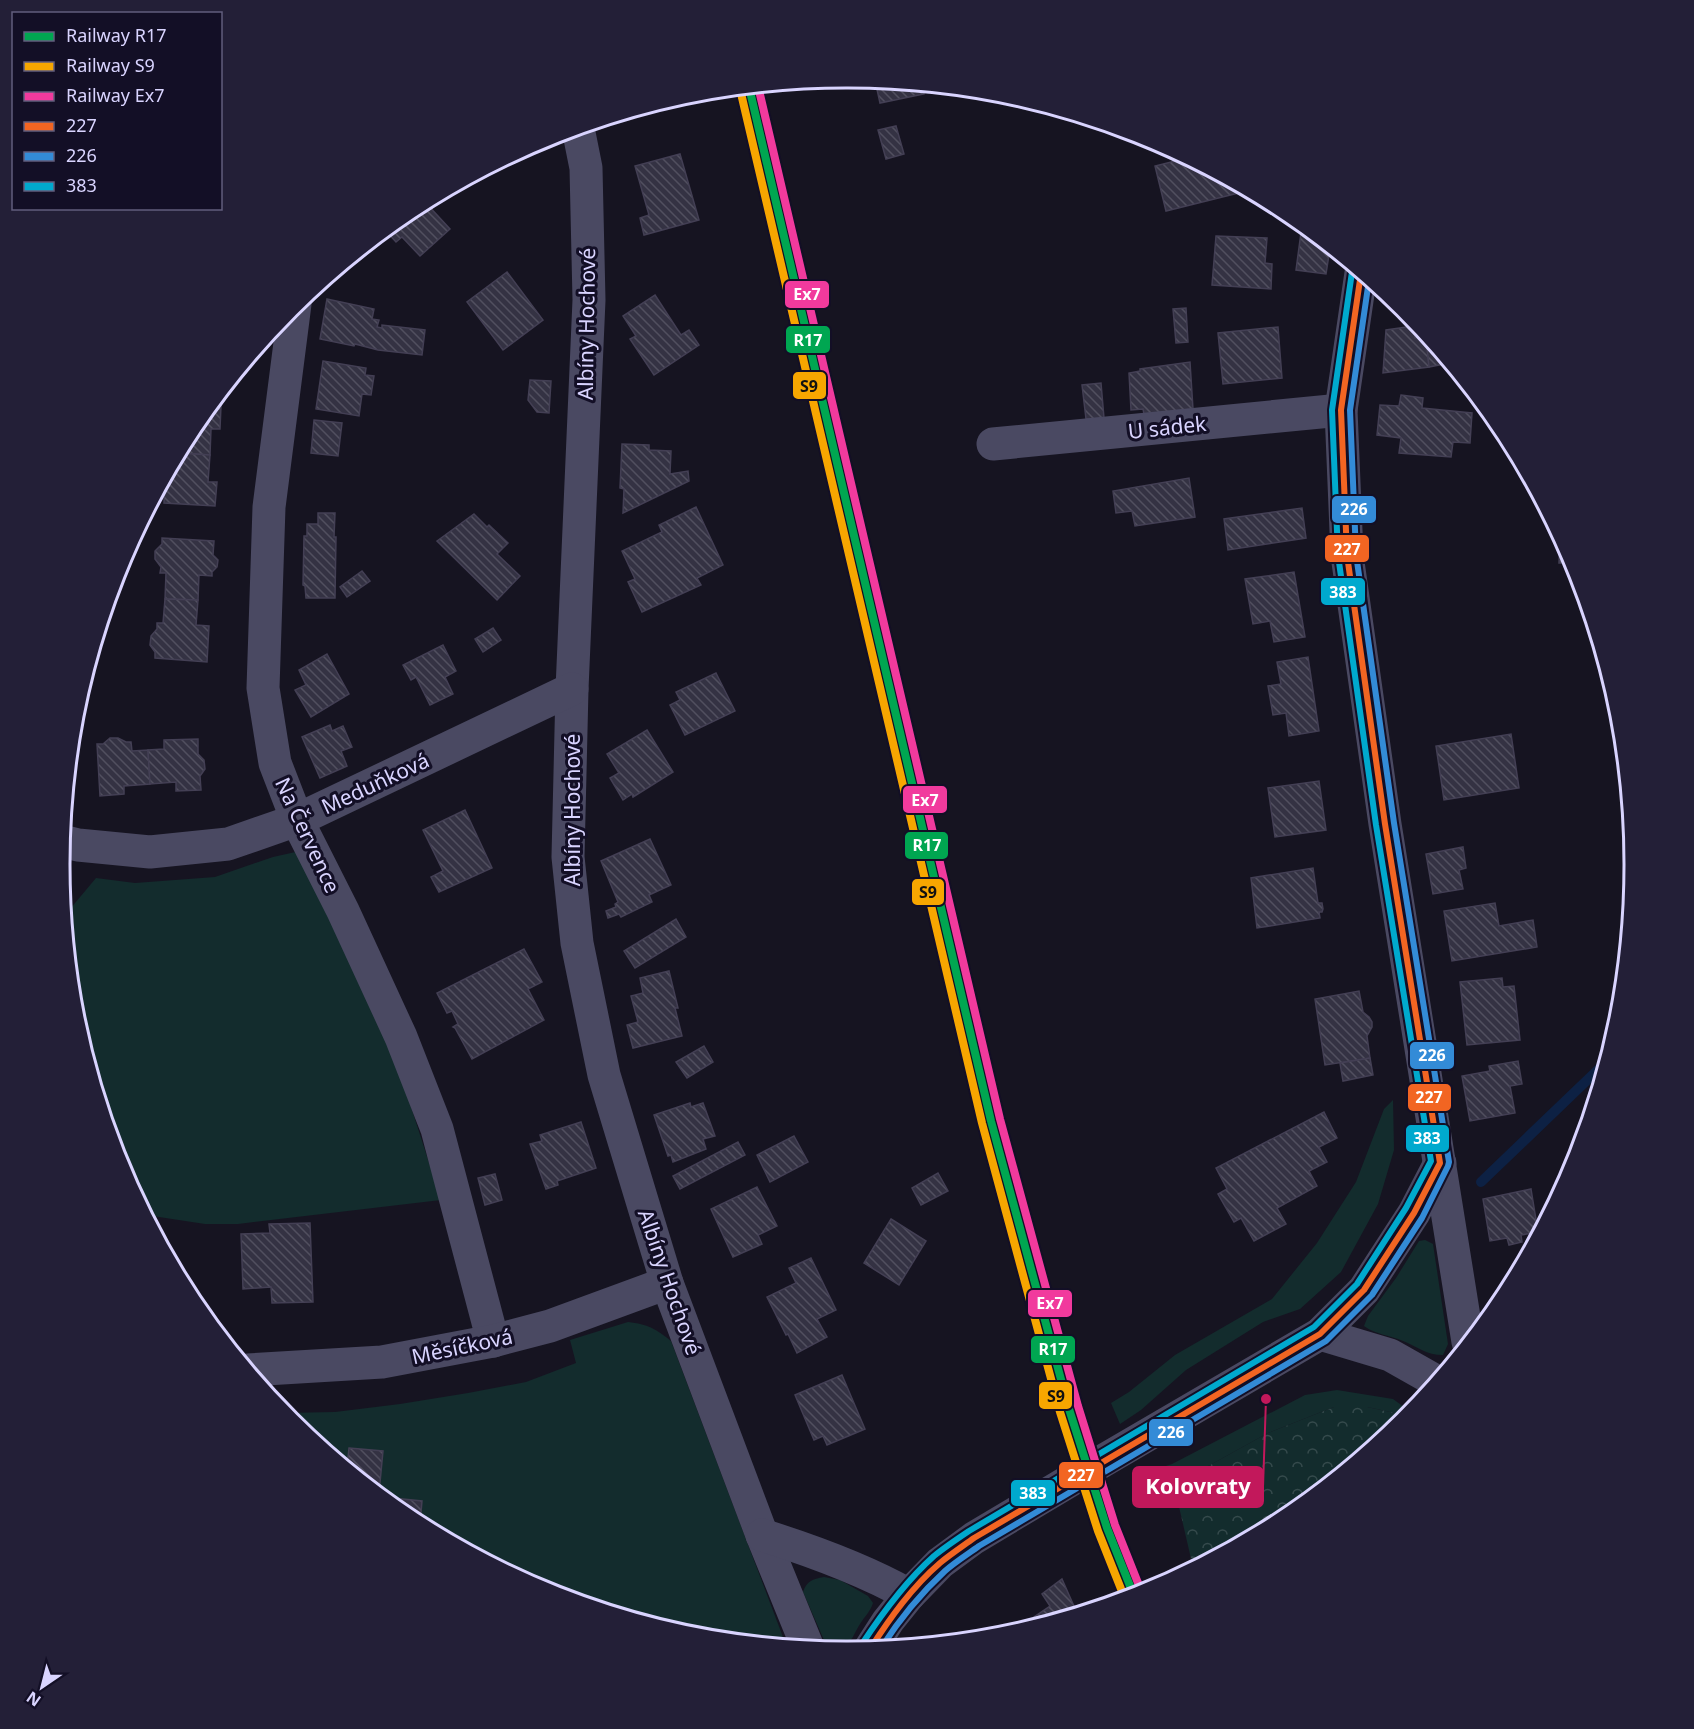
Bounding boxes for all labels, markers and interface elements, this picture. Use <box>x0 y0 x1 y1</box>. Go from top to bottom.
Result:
legend <box>12 12 222 210</box>
text: Railway R17 <box>66 23 166 47</box>
text: Railway S9 <box>66 53 155 77</box>
text: Railway Ex7 <box>66 83 165 107</box>
text: 227 <box>66 113 97 137</box>
text: 226 <box>66 143 97 167</box>
text: 383 <box>66 173 97 197</box>
street label: Albíny Hochové <box>571 248 601 400</box>
line badge: Ex7 <box>784 280 830 309</box>
text: Ex7 <box>793 283 821 305</box>
line badge: R17 <box>785 325 831 354</box>
text: R17 <box>794 329 822 351</box>
line badge: S9 <box>792 371 827 400</box>
text: S9 <box>800 375 818 397</box>
street label: U sádek <box>1126 409 1208 445</box>
line badge: 226 <box>1331 495 1377 524</box>
text: 226 <box>1340 498 1368 520</box>
line badge: 227 <box>1324 534 1370 563</box>
text: 227 <box>1333 538 1361 560</box>
line badge: 383 <box>1320 577 1366 606</box>
text: 383 <box>1329 581 1357 603</box>
street label: Albíny Hochové <box>558 734 586 886</box>
street label: Meduňková <box>317 746 433 820</box>
street label: Na Července <box>269 773 347 897</box>
line badge: Ex7 <box>902 785 948 814</box>
text: Ex7 <box>911 789 939 811</box>
line badge: R17 <box>904 831 949 860</box>
text: R17 <box>913 834 941 856</box>
line badge: S9 <box>911 878 945 906</box>
text: S9 <box>919 881 937 903</box>
line badge: 226 <box>1409 1041 1455 1070</box>
text: 226 <box>1418 1044 1446 1066</box>
line badge: 227 <box>1407 1083 1452 1112</box>
text: 227 <box>1415 1086 1443 1108</box>
line badge: 383 <box>1405 1124 1450 1153</box>
text: 383 <box>1413 1127 1441 1149</box>
street label: Albíny Hochové <box>632 1205 708 1359</box>
line badge: Ex7 <box>1027 1289 1073 1318</box>
text: Ex7 <box>1036 1292 1064 1314</box>
street label: Měsíčková <box>409 1322 515 1370</box>
line badge: R17 <box>1030 1335 1076 1364</box>
text: R17 <box>1039 1338 1067 1360</box>
line badge: S9 <box>1038 1381 1073 1410</box>
text: S9 <box>1047 1385 1065 1407</box>
line badge: 226 <box>1148 1418 1194 1447</box>
text: 226 <box>1157 1421 1185 1443</box>
line badge: 227 <box>1058 1461 1104 1489</box>
text: 227 <box>1067 1464 1095 1486</box>
callout: Kolovraty <box>1133 1467 1263 1507</box>
text: Kolovraty <box>1145 1470 1251 1500</box>
line badge: 383 <box>1010 1479 1056 1507</box>
text: 383 <box>1019 1482 1047 1504</box>
north arrow <box>12 1657 72 1717</box>
text: N <box>22 1687 45 1712</box>

